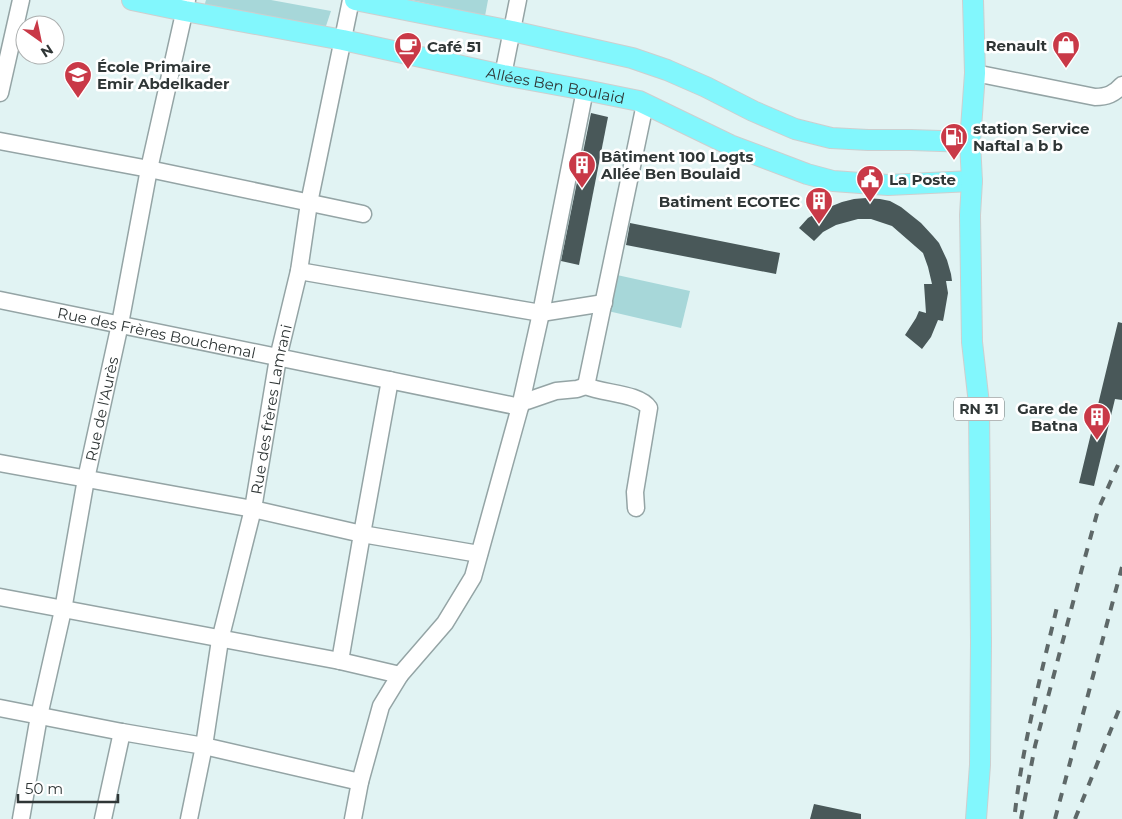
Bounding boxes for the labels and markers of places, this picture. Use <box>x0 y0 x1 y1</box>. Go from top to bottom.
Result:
shop icon: Renault <box>1051 30 1081 69</box>
cafe icon: Café 51 <box>393 31 423 70</box>
place label: Renault <box>986 36 1047 55</box>
place label: Café 51 <box>427 37 481 56</box>
place label: École Primaire Emir Abdelkader <box>97 57 230 93</box>
school or university icon: École Primaire Emir Abdelkader <box>63 60 93 99</box>
place label: station Service Naftal a b b <box>973 119 1089 155</box>
fuel station icon: station Service Naftal a b b <box>939 122 969 161</box>
place label: Bâtiment 100 Logts Allée Ben Boulaid <box>600 147 754 183</box>
building icon: Bâtiment 100 Logts Allée Ben Boulaid <box>567 150 597 189</box>
public building icon: La Poste <box>855 164 885 203</box>
place label: La Poste <box>889 170 956 189</box>
building icon: Batiment ECOTEC <box>804 186 834 225</box>
place label: Batiment ECOTEC <box>659 192 800 211</box>
place label: Gare de Batna <box>1017 399 1078 435</box>
building icon: Gare de Batna <box>1082 402 1112 441</box>

